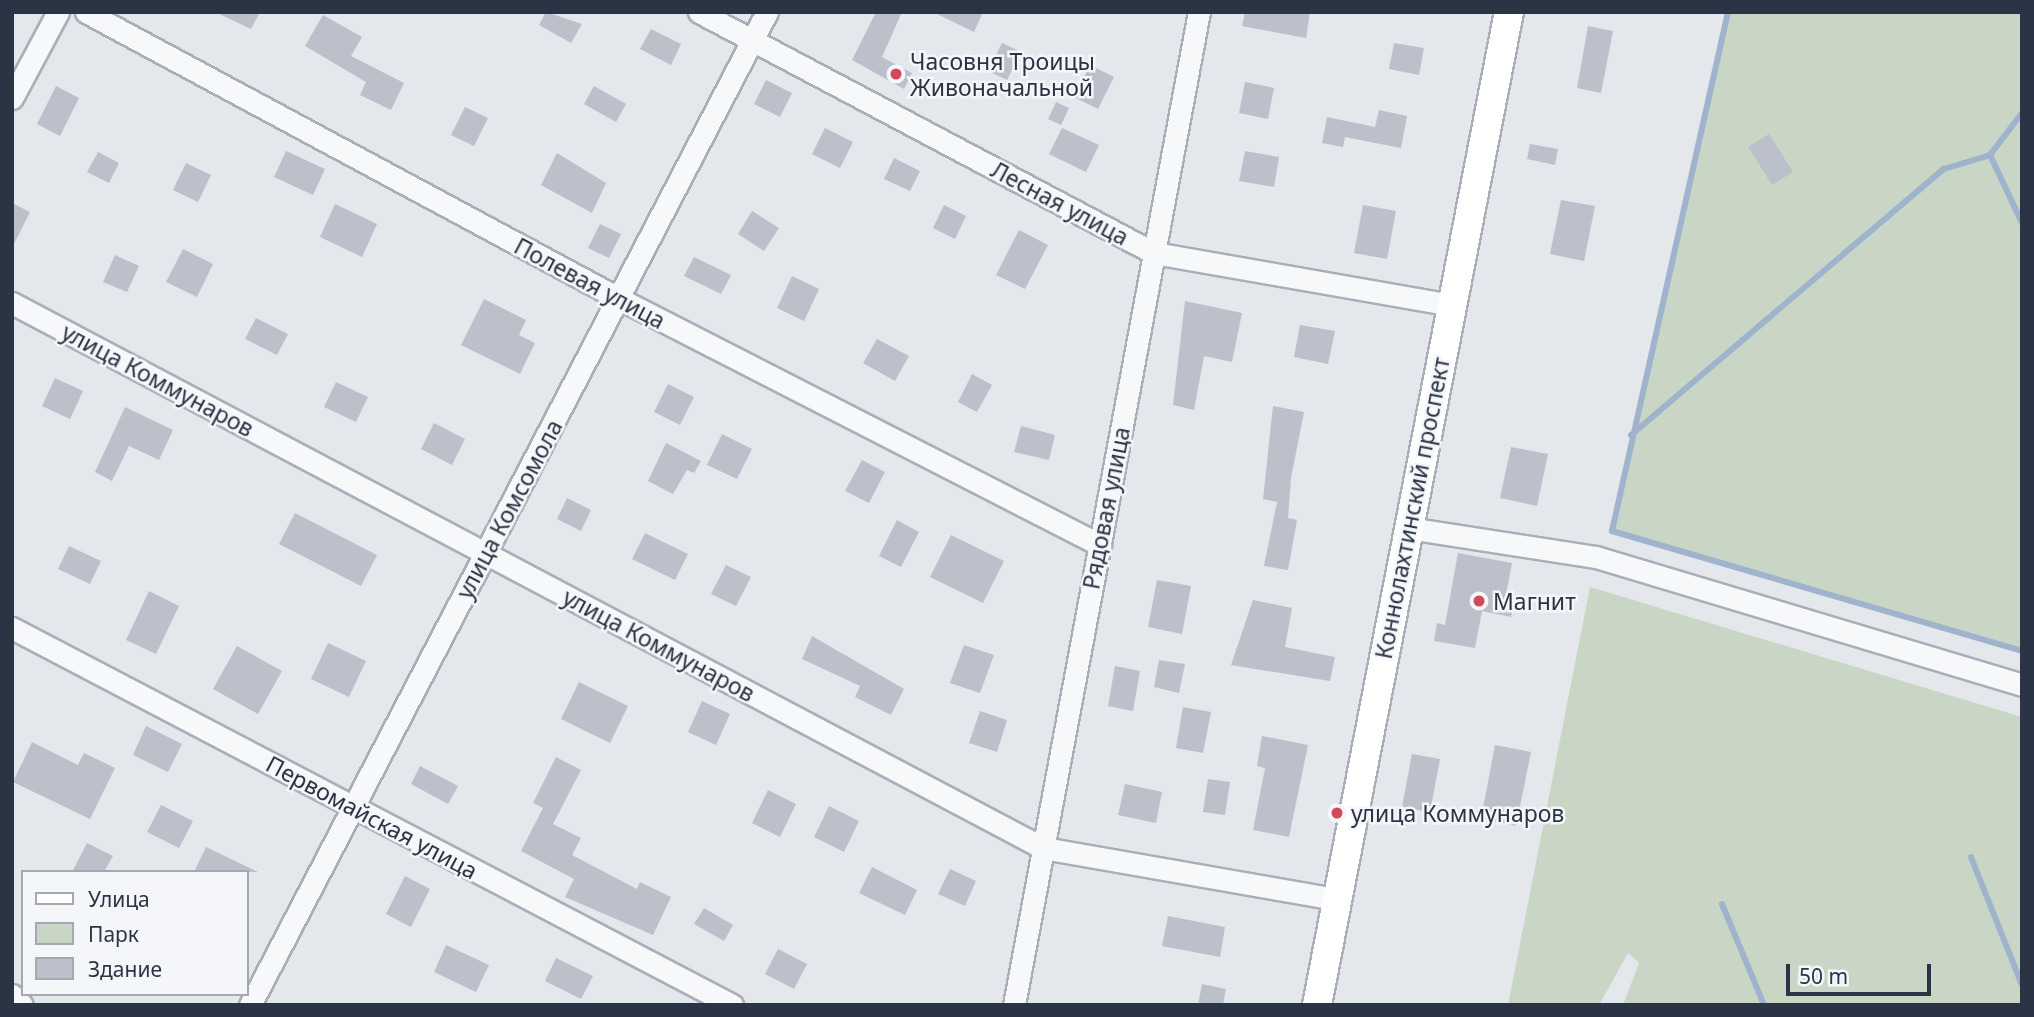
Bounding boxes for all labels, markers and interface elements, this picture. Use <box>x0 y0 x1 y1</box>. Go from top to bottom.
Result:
place label: Часовня Троицы Живоначальной <box>910 47 1095 101</box>
marker: Часовня Троицы Живоначальной <box>888 66 904 82</box>
street label: Лесная улица <box>987 155 1133 251</box>
street label: Полевая улица <box>510 232 670 334</box>
street label: улица Коммунаров <box>57 318 259 442</box>
street label: Коннолахтинский проспект <box>1369 355 1455 661</box>
street label: улица Комсомола <box>450 415 568 603</box>
street label: Рядовая улица <box>1077 424 1135 592</box>
street label: улица Коммунаров <box>558 583 760 707</box>
place label: Магнит <box>1493 587 1576 615</box>
marker: Магнит <box>1471 593 1487 609</box>
street label: Первомайская улица <box>262 750 482 884</box>
place label: улица Коммунаров <box>1351 799 1564 827</box>
marker: улица Коммунаров <box>1329 805 1345 821</box>
legend <box>21 870 248 996</box>
text: Улица <box>88 885 150 913</box>
text: Парк <box>88 920 139 948</box>
scale bar <box>1789 950 1934 994</box>
text: Здание <box>88 955 162 983</box>
text: 50 m <box>1799 962 1848 990</box>

